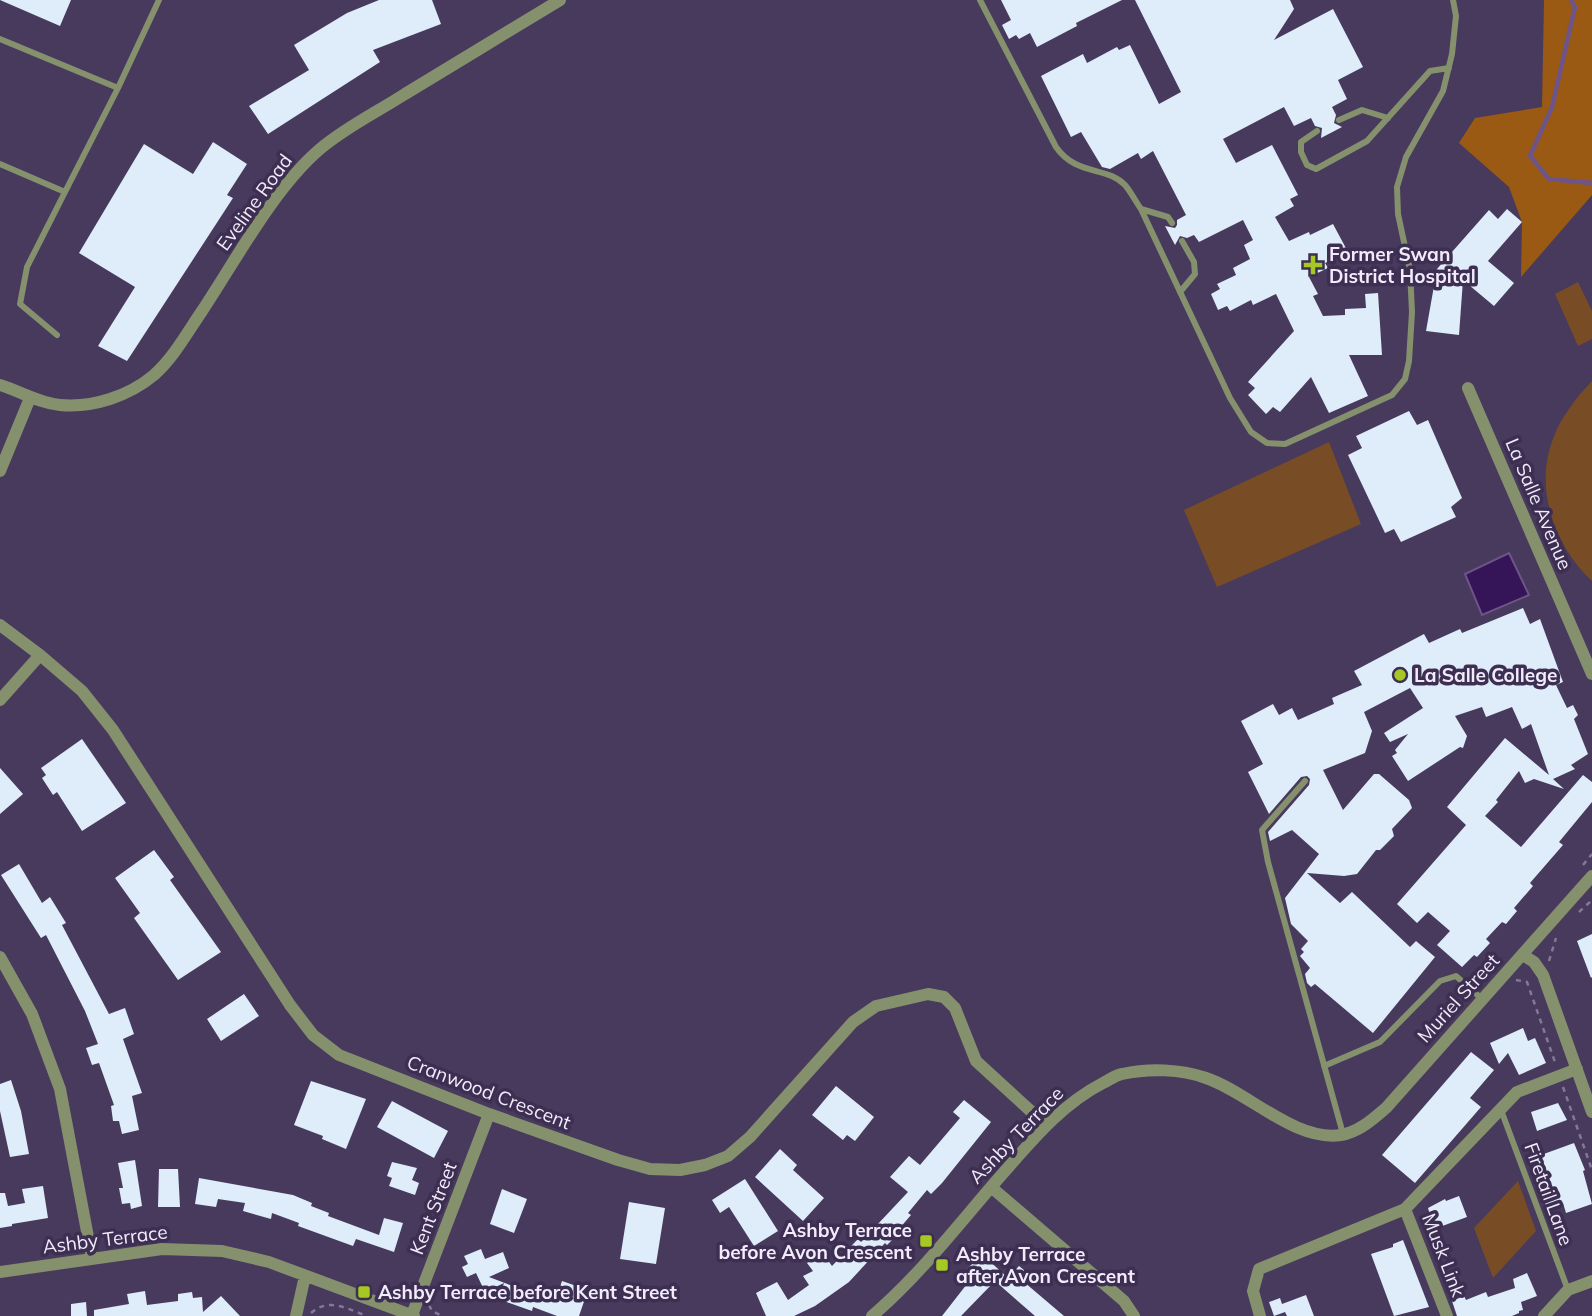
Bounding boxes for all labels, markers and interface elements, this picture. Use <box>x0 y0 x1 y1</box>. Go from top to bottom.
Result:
street label: Eveline Road <box>211 149 297 255</box>
place label: Former Swan District Hospital <box>1329 242 1476 288</box>
marker: Former Swan District Hospital <box>1303 255 1323 275</box>
street label: La Salle Avenue <box>1501 435 1577 573</box>
place label: La Salle College <box>1414 663 1557 687</box>
marker: La Salle College <box>1392 667 1408 683</box>
street label: Muriel Street <box>1412 948 1504 1047</box>
street label: Cranwood Crescent <box>404 1050 575 1134</box>
street label: Ashby Terrace <box>964 1081 1068 1189</box>
street label: Firetail Lane <box>1519 1139 1579 1249</box>
street label: Kent Street <box>404 1158 462 1258</box>
street label: Musk Link <box>1417 1210 1471 1300</box>
place label: Ashby Terrace before Avon Crescent <box>718 1218 912 1264</box>
street label: Ashby Terrace <box>41 1219 169 1259</box>
marker: Ashby Terrace before Avon Crescent <box>918 1233 934 1249</box>
place label: Ashby Terrace after Avon Crescent <box>956 1242 1135 1288</box>
marker: Ashby Terrace after Avon Crescent <box>934 1257 950 1273</box>
place label: Ashby Terrace before Kent Street <box>378 1280 677 1304</box>
marker: Ashby Terrace before Kent Street <box>356 1284 372 1300</box>

